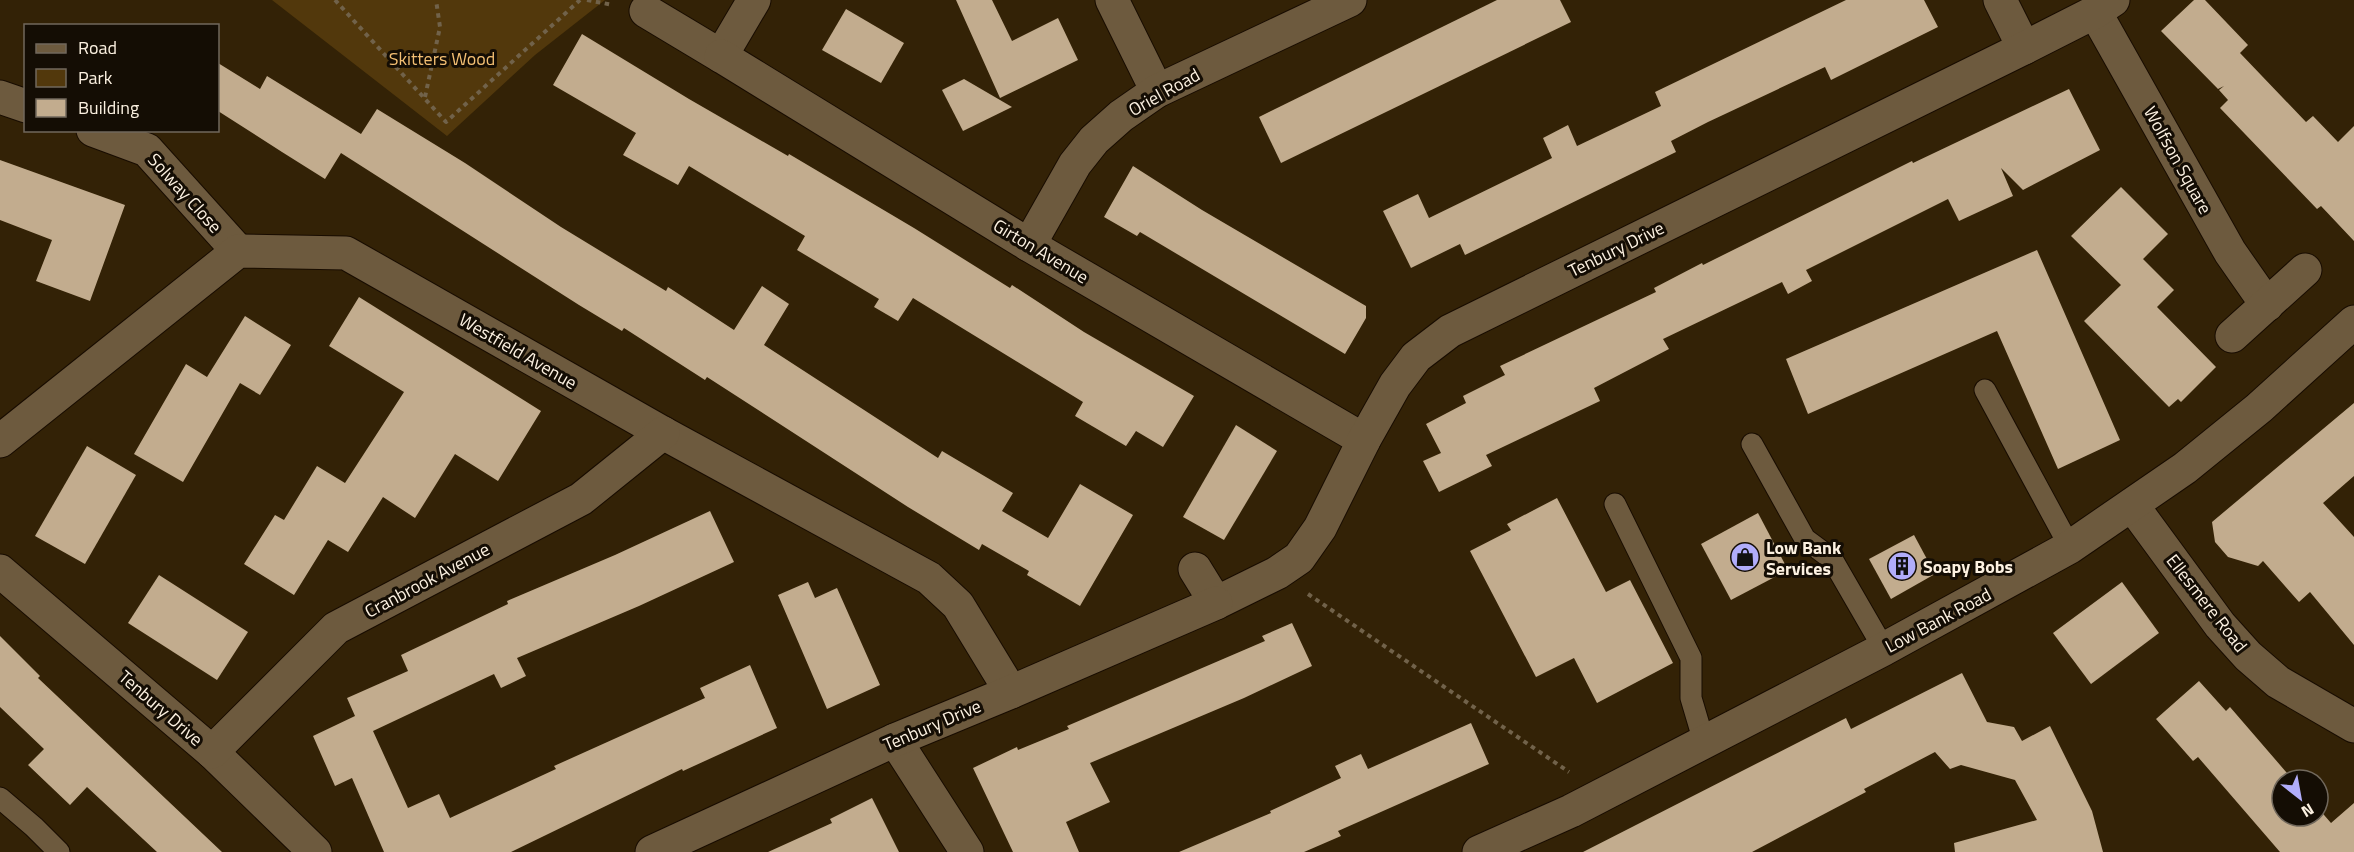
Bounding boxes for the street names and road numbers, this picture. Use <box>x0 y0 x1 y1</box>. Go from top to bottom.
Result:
street label: Oriel Road <box>1123 61 1205 123</box>
street label: Wolfson Square <box>2137 101 2219 219</box>
street label: Solway Close <box>142 147 228 239</box>
street label: Girton Avenue <box>988 212 1094 290</box>
street label: Tenbury Drive <box>1563 214 1669 284</box>
street label: Westfield Avenue <box>454 306 582 396</box>
street label: Cranbrook Avenue <box>360 536 494 624</box>
street label: Ellesmere Road <box>2160 548 2254 658</box>
street label: Low Bank Road <box>1880 581 1996 659</box>
street label: Tenbury Drive <box>113 664 209 752</box>
street label: Tenbury Drive <box>879 692 985 758</box>

